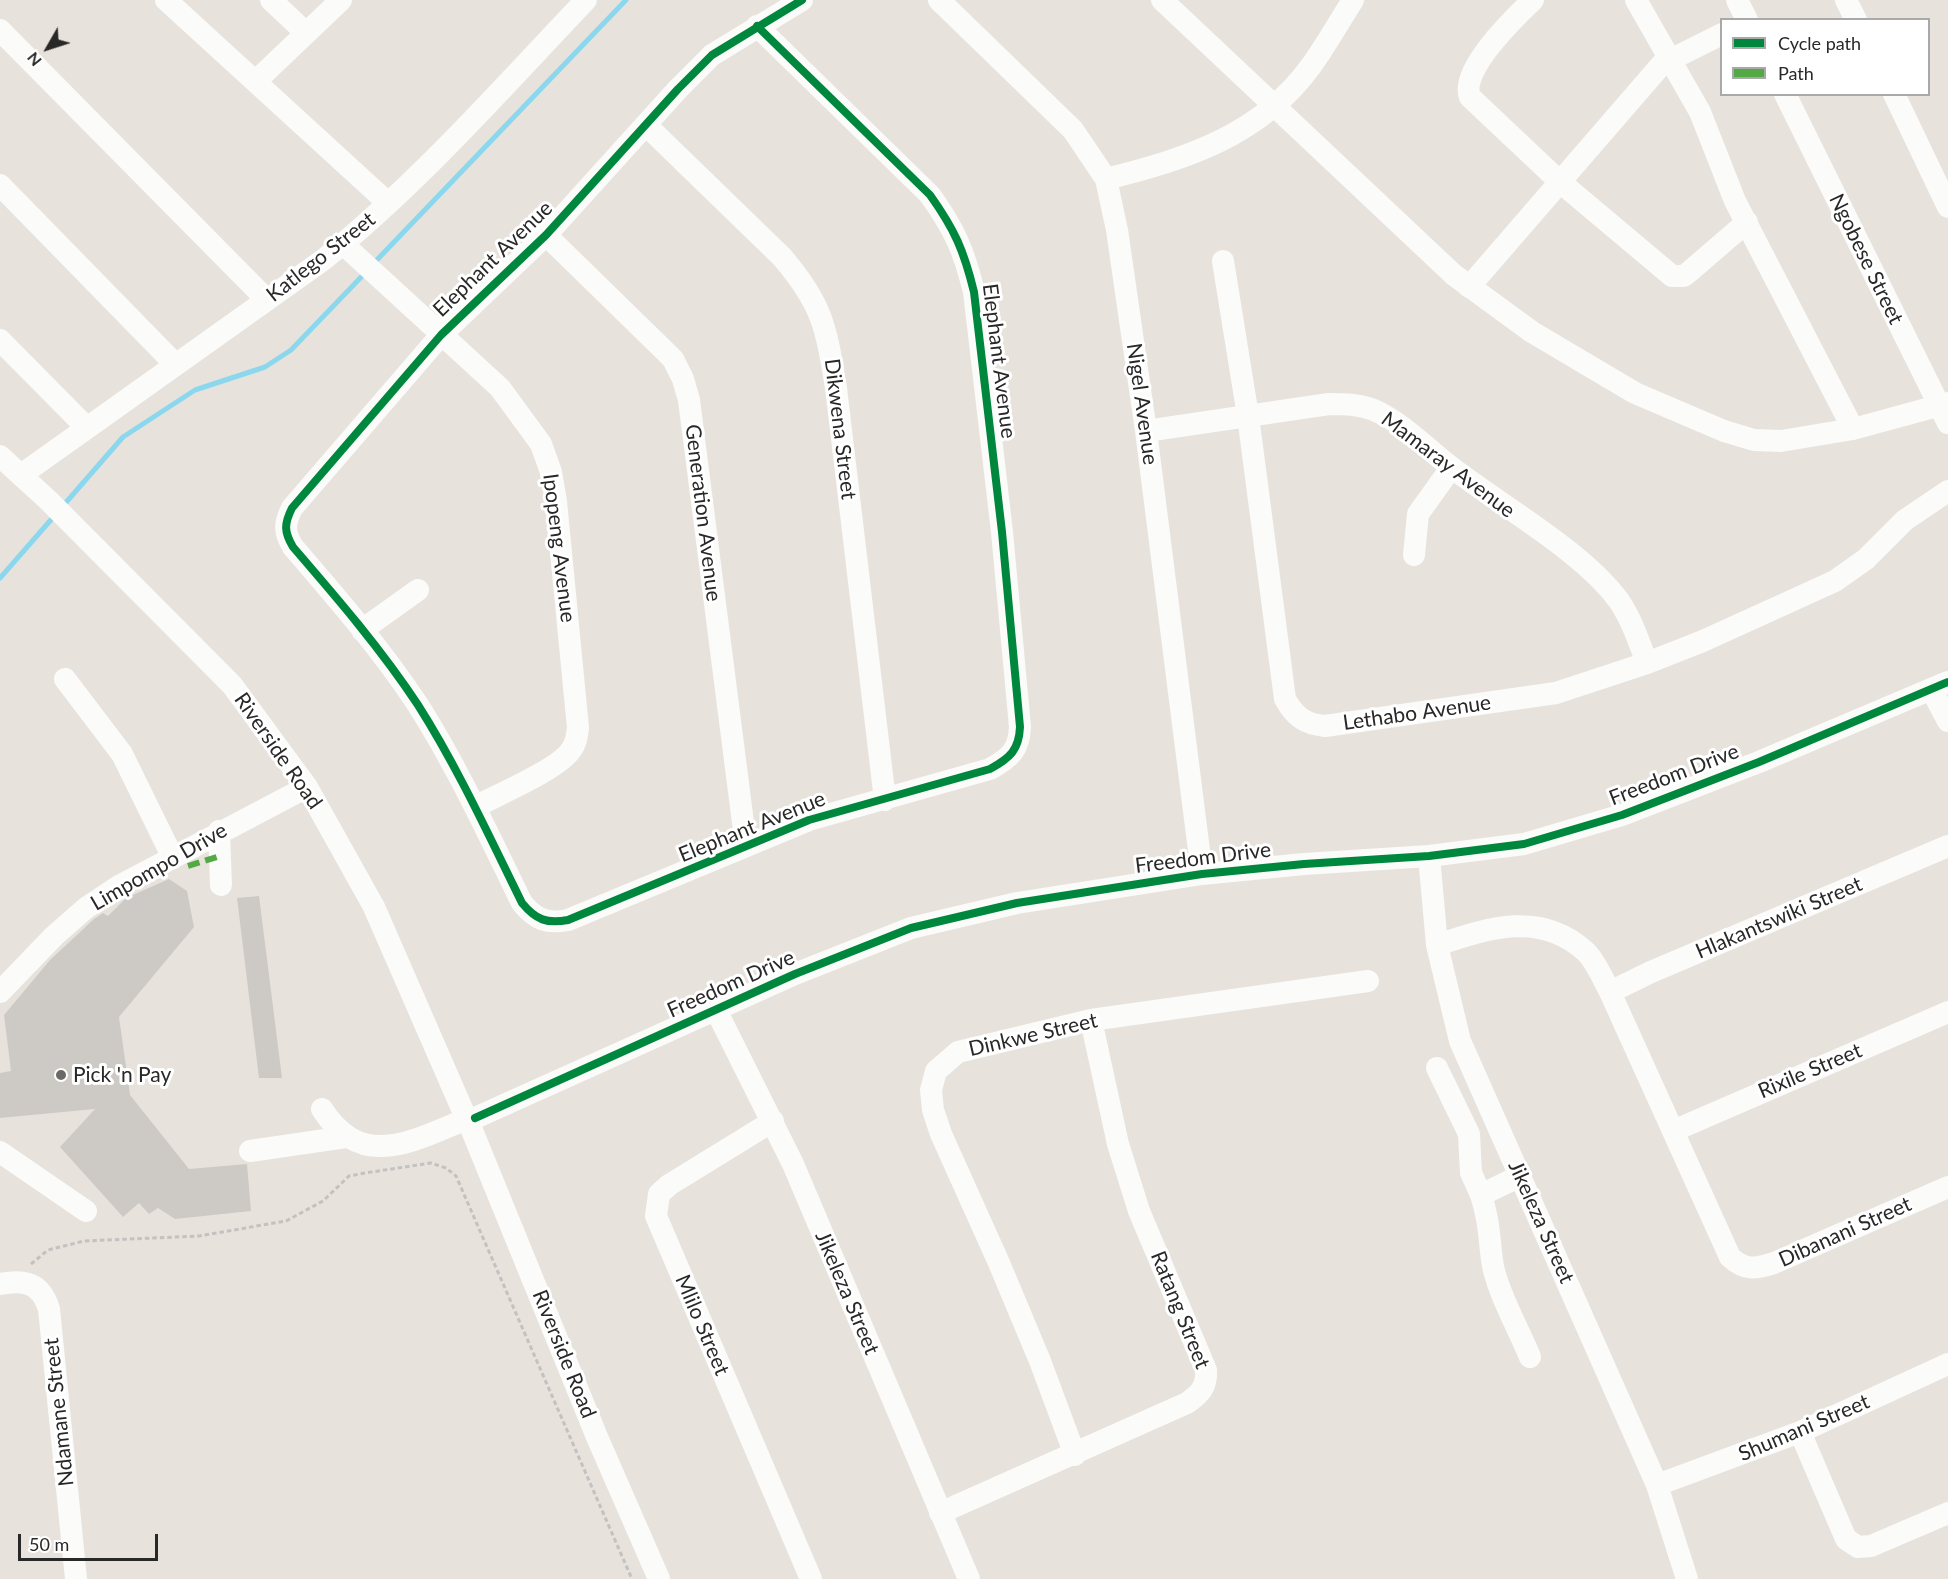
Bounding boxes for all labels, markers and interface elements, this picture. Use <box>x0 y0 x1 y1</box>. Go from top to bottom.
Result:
north arrow <box>18 18 78 78</box>
legend <box>1720 18 1930 96</box>
text: Cycle path <box>1778 32 1861 54</box>
text: N <box>22 49 45 70</box>
text: Path <box>1778 62 1814 84</box>
street label: Ngobese Street <box>1824 190 1908 328</box>
street label: Elephant Avenue <box>428 196 558 322</box>
street label: Katlego Street <box>262 207 380 307</box>
street label: Elephant Avenue <box>977 282 1021 440</box>
street label: Nigel Avenue <box>1121 342 1163 466</box>
street label: Dikwena Street <box>819 357 861 501</box>
street label: Mamaray Avenue <box>1376 407 1520 523</box>
street label: Generation Avenue <box>680 423 726 603</box>
street label: Ipopeng Avenue <box>537 472 581 624</box>
street label: Riverside Road <box>229 688 327 814</box>
street label: Lethabo Avenue <box>1341 690 1493 736</box>
street label: Freedom Drive <box>1606 739 1742 811</box>
street label: Elephant Avenue <box>675 786 829 868</box>
street label: Limpompo Drive <box>86 818 232 916</box>
street label: Freedom Drive <box>1134 837 1272 879</box>
street label: Hlakantswiki Street <box>1692 872 1866 964</box>
street label: Freedom Drive <box>663 945 799 1023</box>
street label: Dinkwe Street <box>966 1008 1100 1062</box>
street label: Rixile Street <box>1754 1038 1866 1104</box>
place label: Pick 'n Pay <box>73 1062 171 1088</box>
marker: Pick 'n Pay <box>54 1068 68 1082</box>
street label: Jikeleza Street <box>1503 1157 1579 1287</box>
street label: Dibanani Street <box>1775 1191 1915 1273</box>
street label: Jikeleza Street <box>810 1228 884 1358</box>
street label: Ratang Street <box>1145 1248 1215 1372</box>
street label: Mlilo Street <box>670 1271 734 1379</box>
street label: Riverside Road <box>527 1286 601 1422</box>
street label: Ndamane Street <box>39 1337 79 1487</box>
street label: Shumani Street <box>1735 1389 1873 1467</box>
scale bar <box>21 1522 160 1560</box>
text: 50 m <box>29 1533 69 1555</box>

